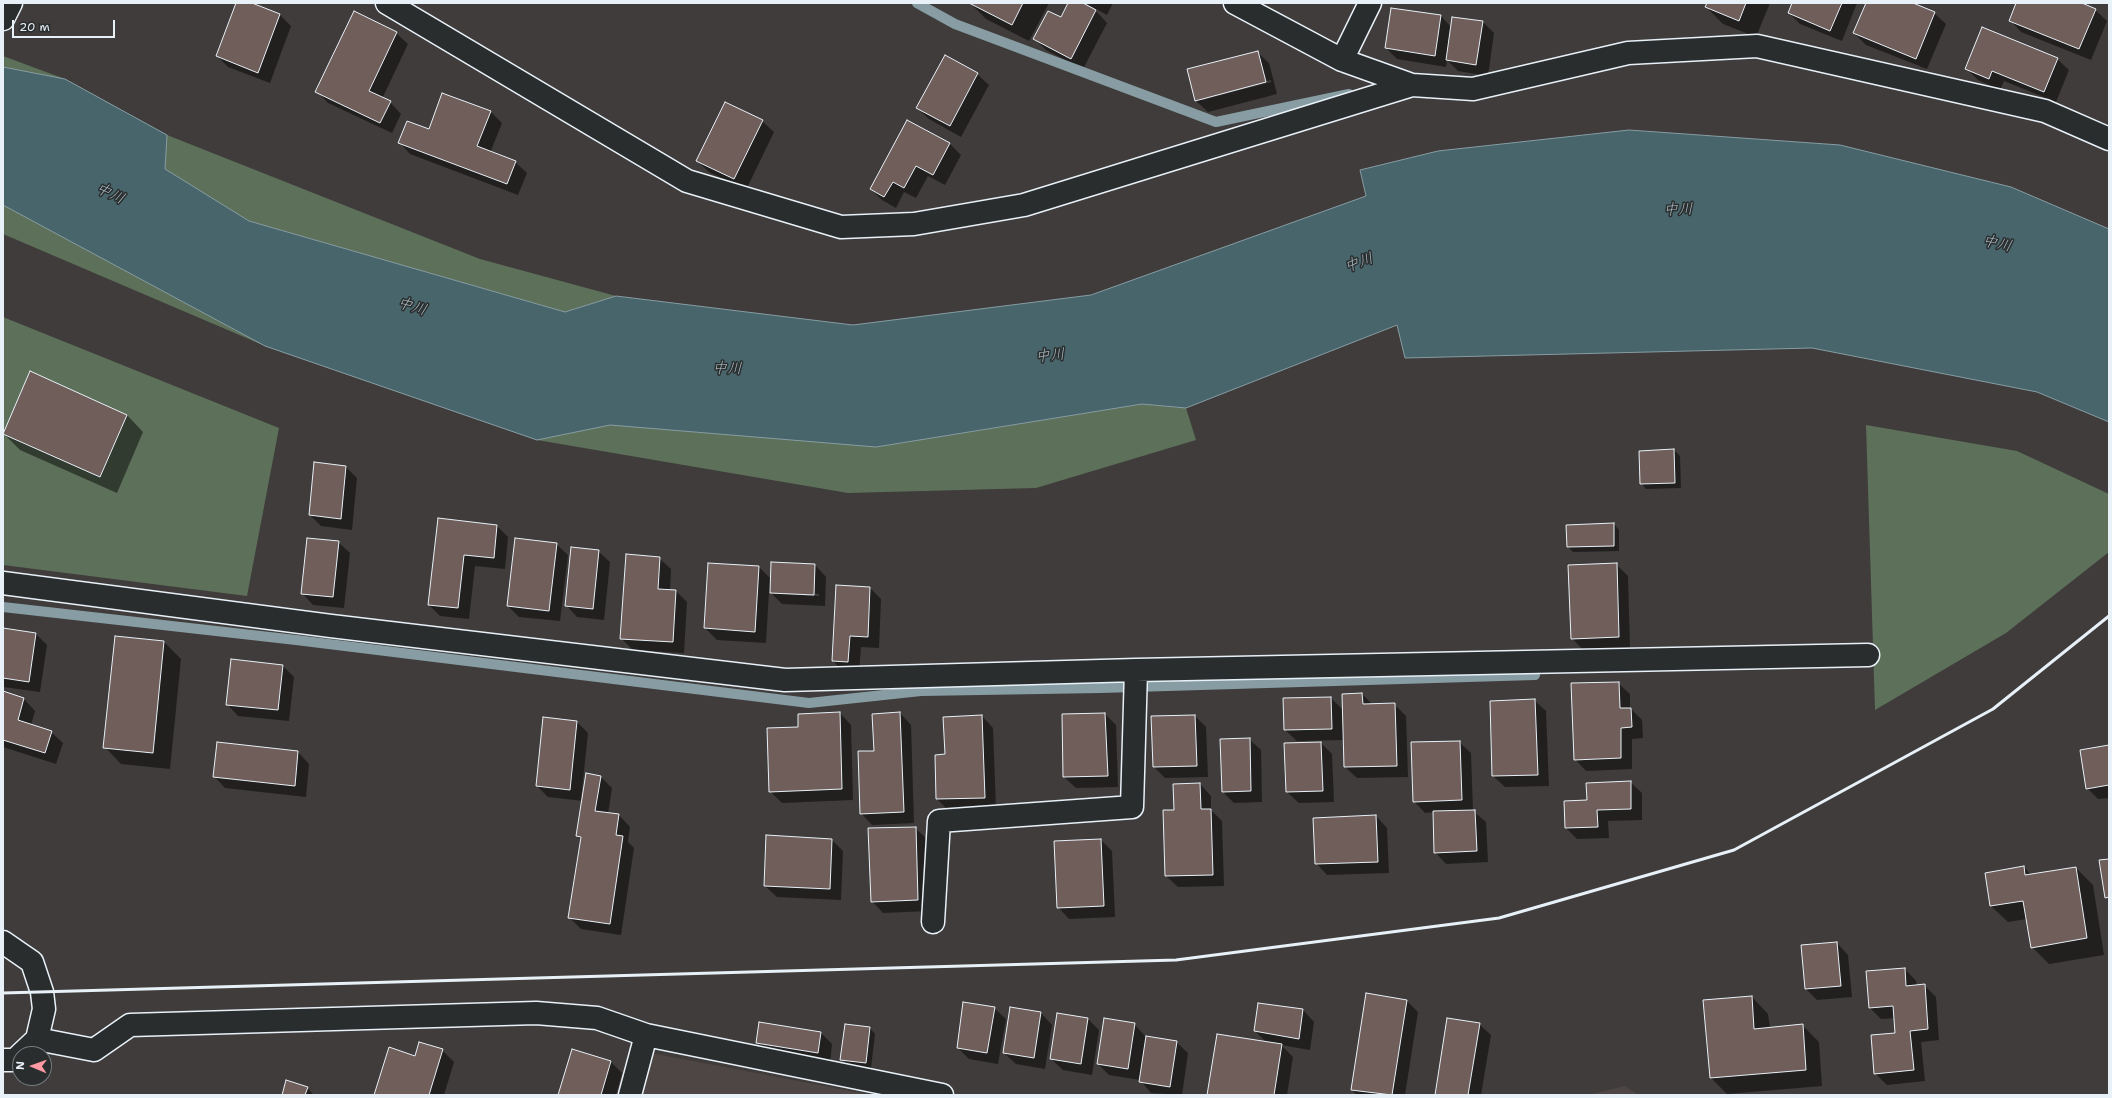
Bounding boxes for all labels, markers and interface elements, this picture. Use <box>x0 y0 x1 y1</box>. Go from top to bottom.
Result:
scale bar <box>14 12 117 38</box>
text: 20 m <box>19 19 50 35</box>
water label: 中川 <box>93 179 127 209</box>
water label: 中川 <box>1663 200 1693 220</box>
water label: 中川 <box>1980 232 2014 256</box>
water label: 中川 <box>1342 249 1376 277</box>
water label: 中川 <box>395 294 429 320</box>
water label: 中川 <box>1034 345 1066 367</box>
water label: 中川 <box>712 360 742 378</box>
north arrow <box>12 1046 52 1086</box>
text: N <box>13 1061 28 1070</box>

